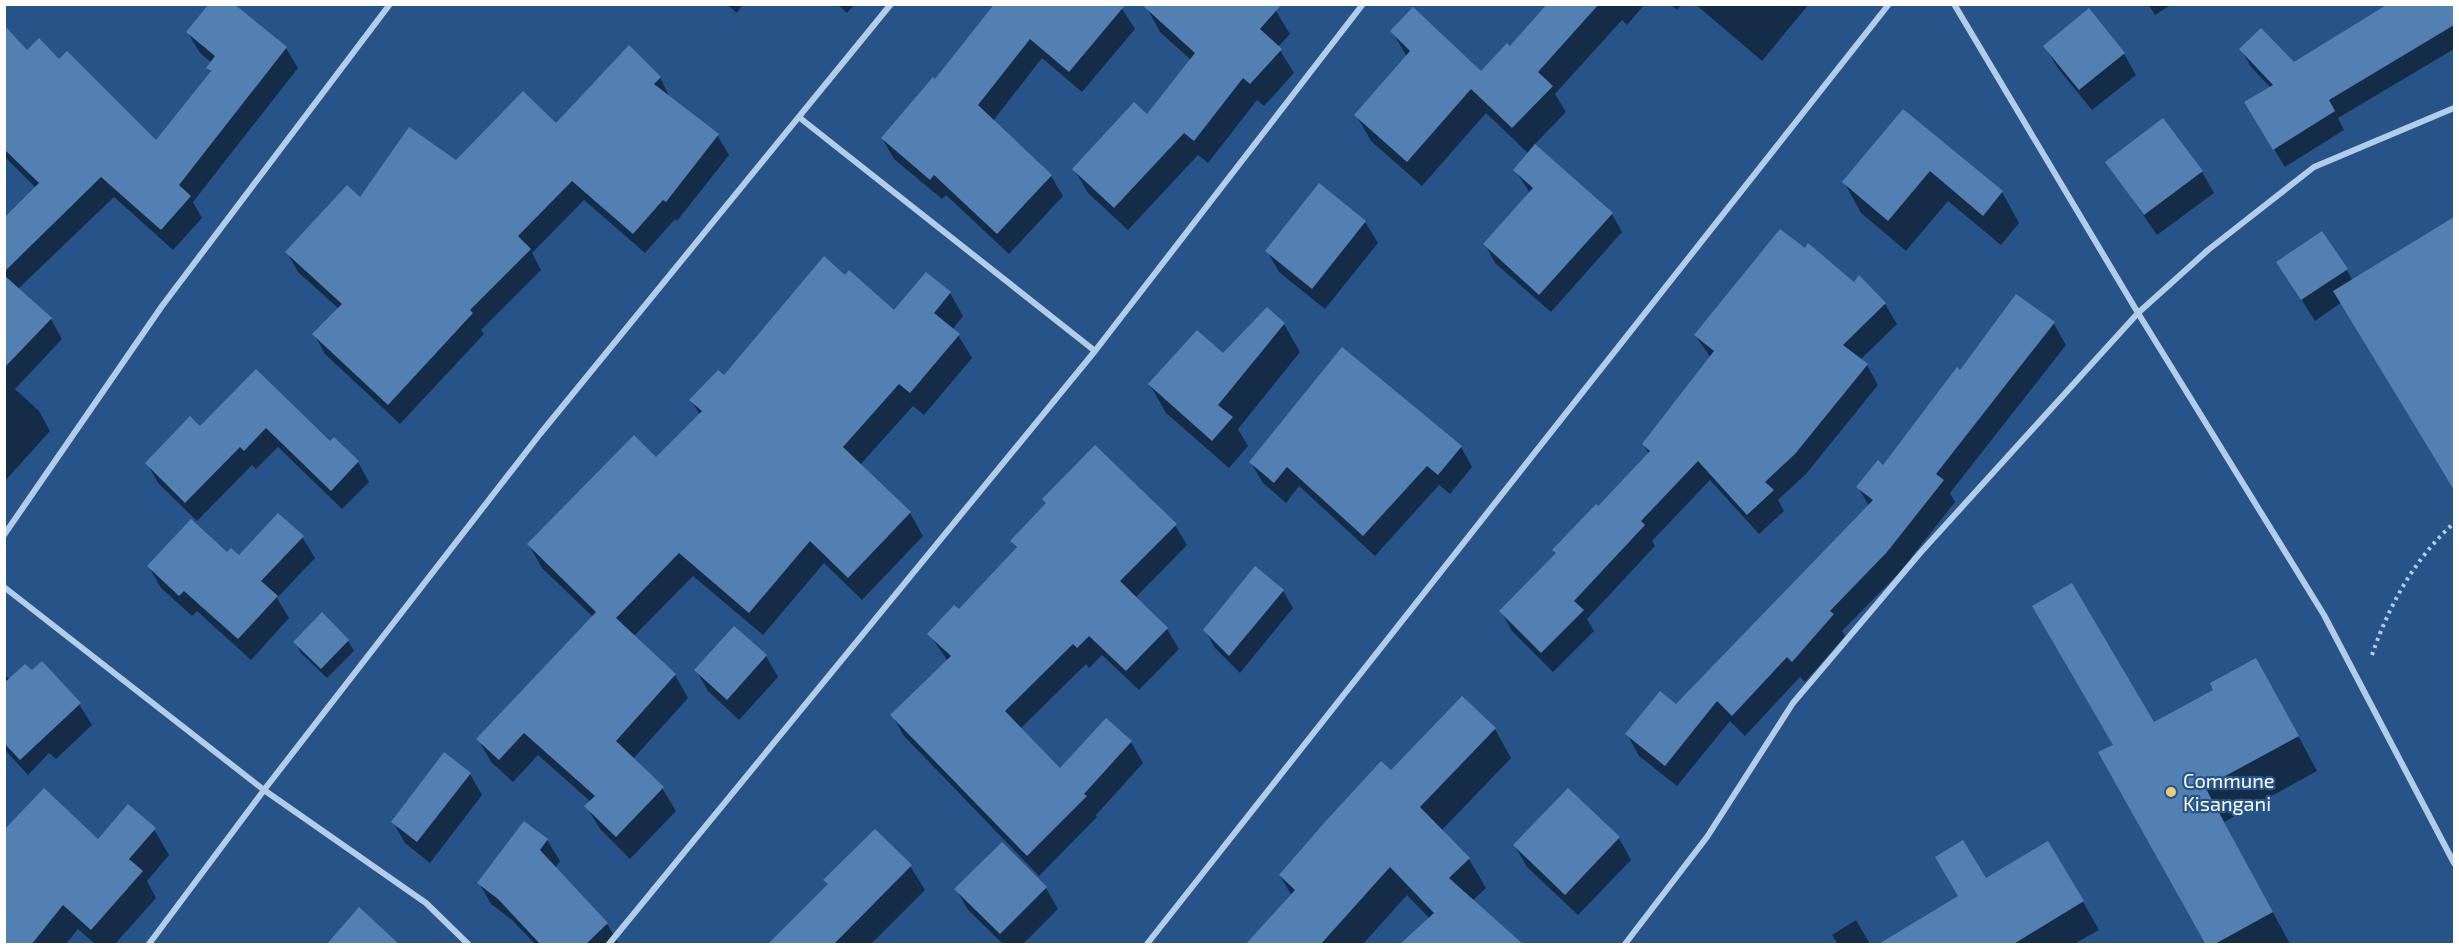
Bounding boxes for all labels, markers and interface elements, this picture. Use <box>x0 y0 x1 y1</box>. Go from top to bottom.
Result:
place label: Commune Kisangani <box>2183 768 2275 815</box>
marker: Commune Kisangani <box>2164 785 2178 799</box>

